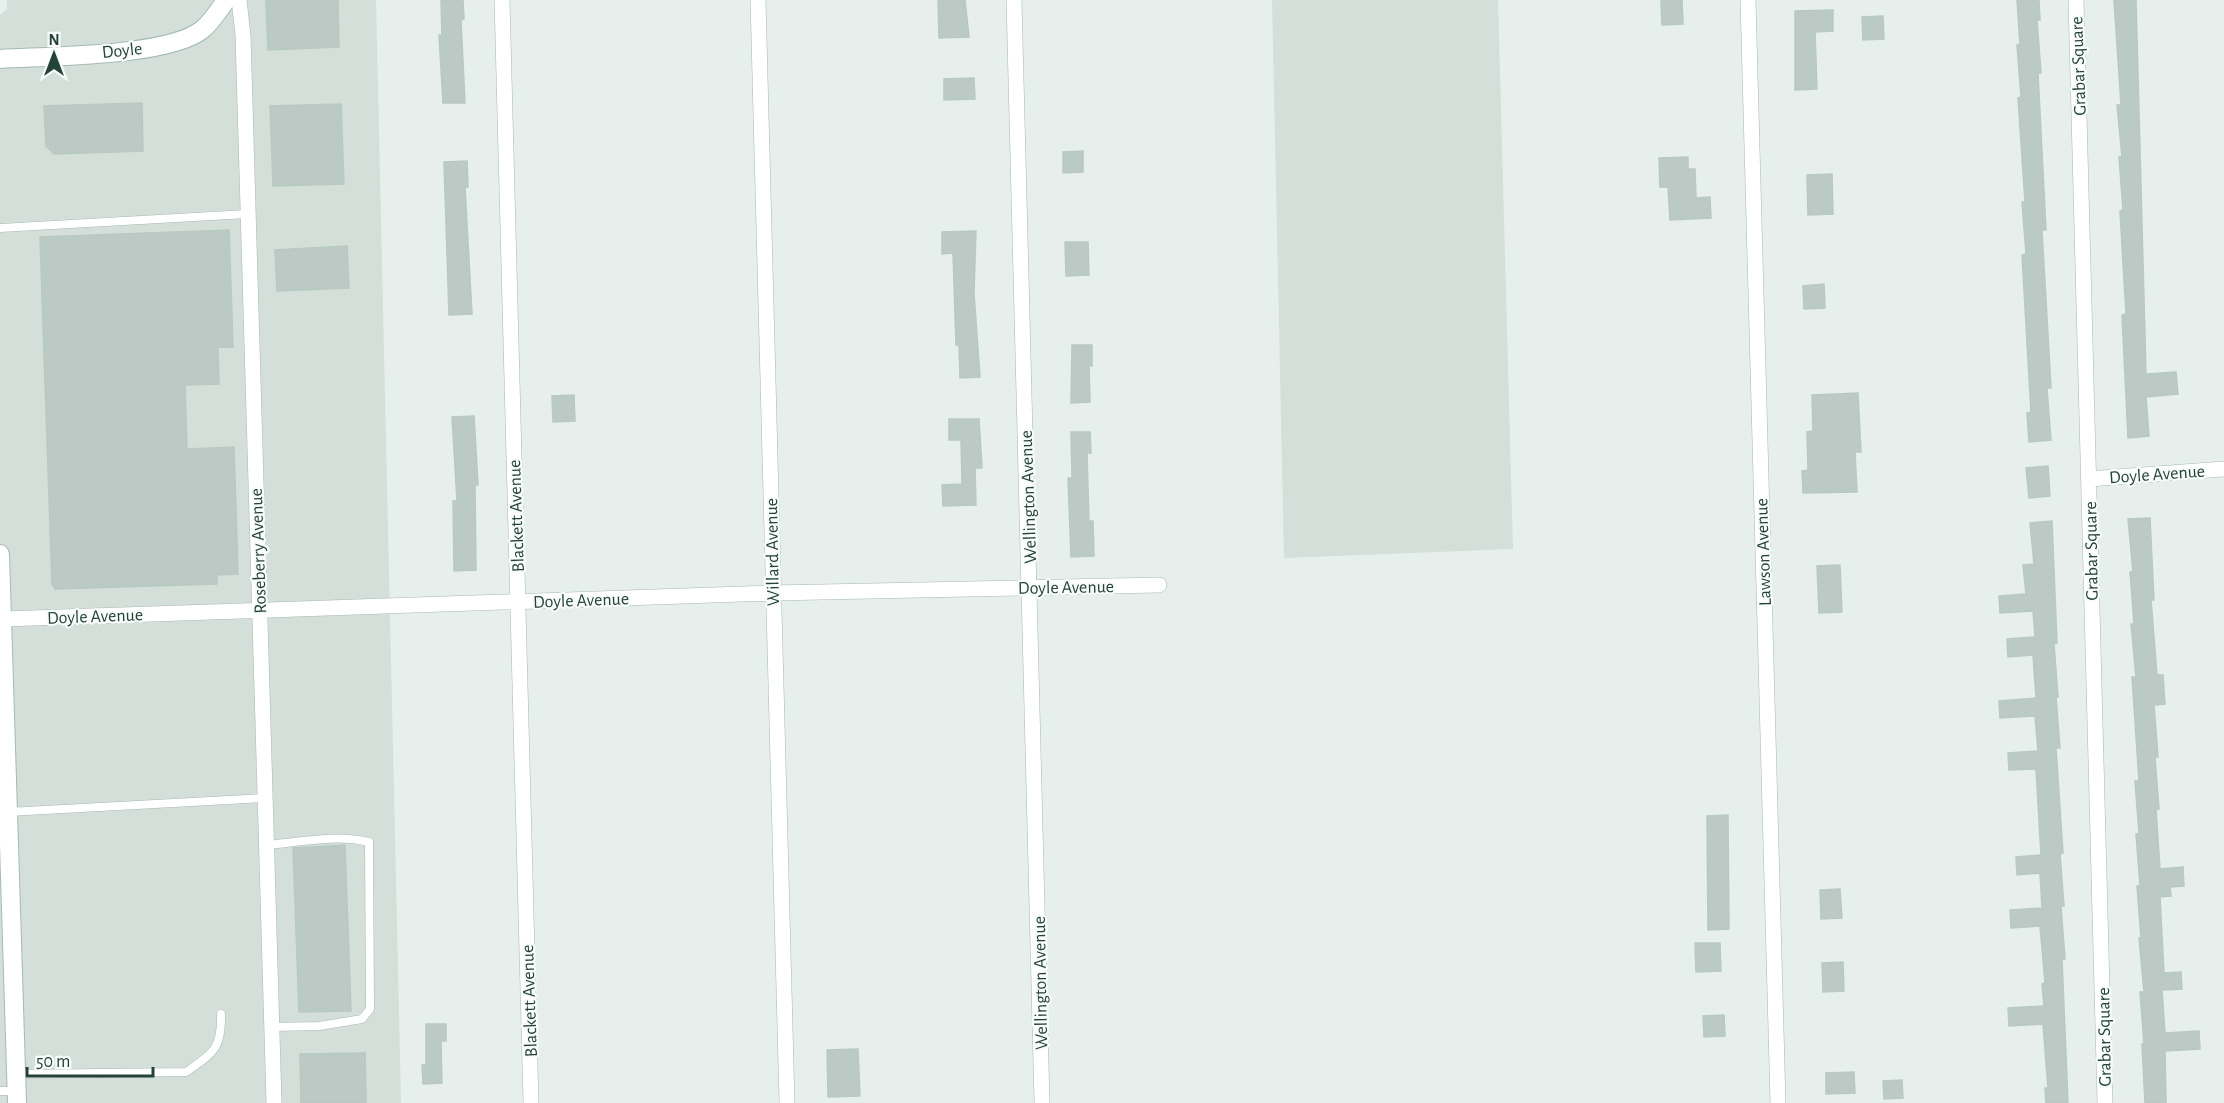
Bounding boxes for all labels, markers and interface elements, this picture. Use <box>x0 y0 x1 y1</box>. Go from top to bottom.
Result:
street label: Grabar Square <box>2068 16 2090 116</box>
north arrow <box>24 24 84 84</box>
text: N <box>48 32 60 48</box>
street label: Doyle <box>101 40 143 62</box>
street label: Wellington Avenue <box>1018 430 1040 564</box>
street label: Blackett Avenue <box>506 459 528 572</box>
street label: Doyle Avenue <box>2109 463 2206 487</box>
street label: Roseberry Avenue <box>248 488 270 614</box>
street label: Willard Avenue <box>763 498 783 606</box>
street label: Lawson Avenue <box>1753 498 1775 606</box>
street label: Grabar Square <box>2082 501 2102 601</box>
street label: Doyle Avenue <box>1018 578 1114 598</box>
street label: Doyle Avenue <box>533 590 629 612</box>
street label: Doyle Avenue <box>47 606 143 628</box>
street label: Wellington Avenue <box>1031 916 1051 1050</box>
street label: Blackett Avenue <box>519 944 541 1057</box>
street label: Grabar Square <box>2095 987 2115 1087</box>
scale bar <box>27 1040 153 1078</box>
text: 50 m <box>36 1053 70 1071</box>

